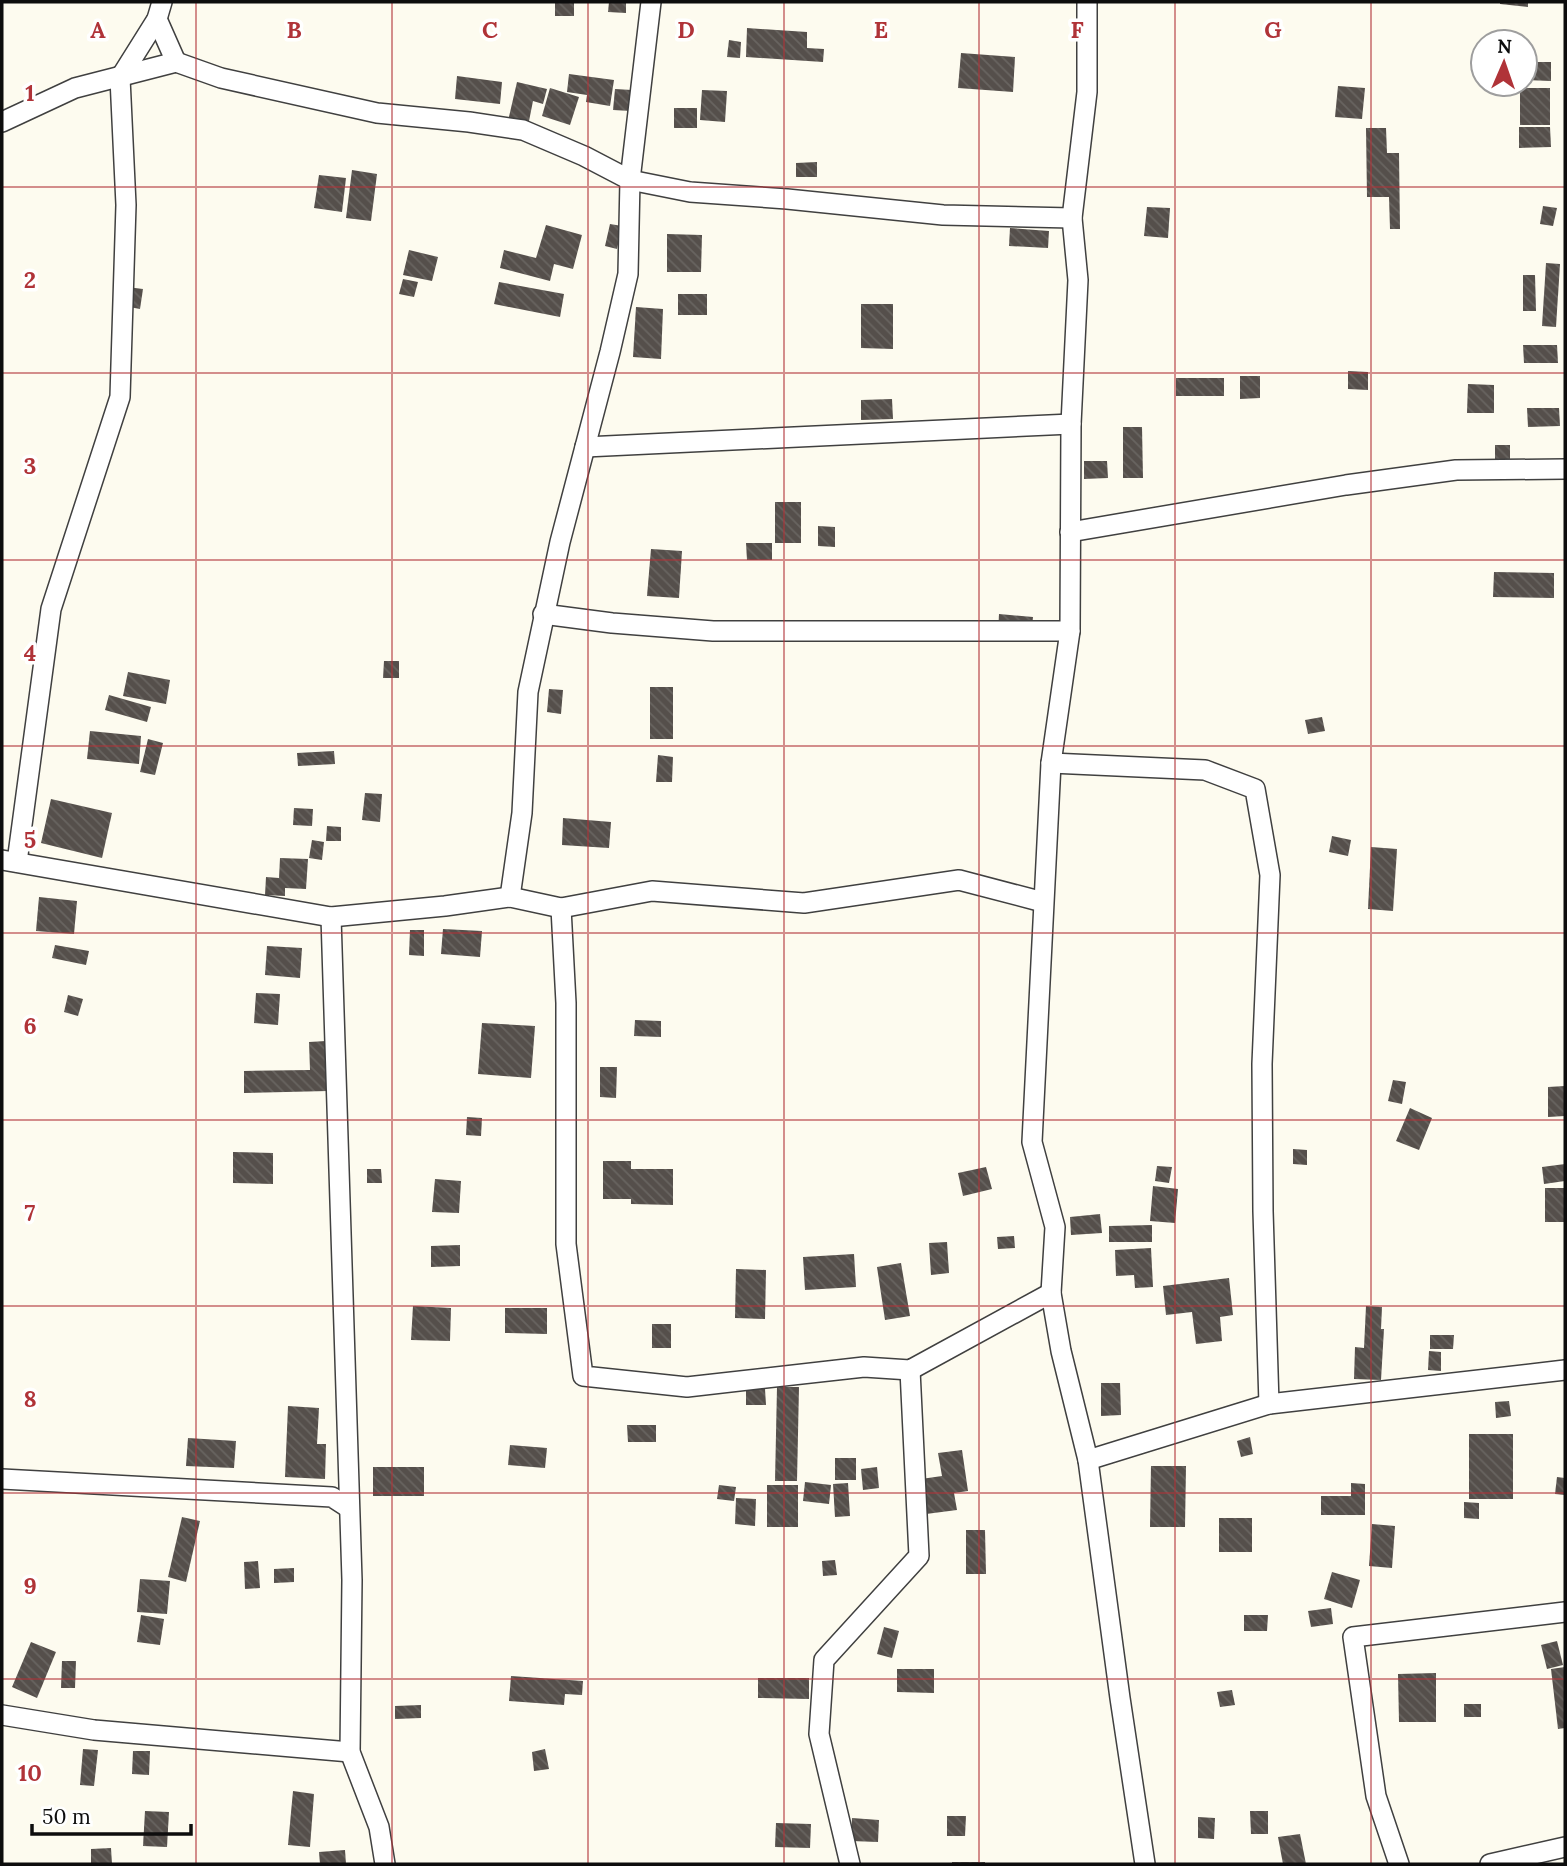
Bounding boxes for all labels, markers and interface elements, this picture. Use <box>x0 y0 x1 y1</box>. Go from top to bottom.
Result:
text: A <box>90 15 106 44</box>
text: B <box>286 15 302 44</box>
text: C <box>482 15 498 44</box>
text: D <box>677 15 695 44</box>
text: E <box>874 15 888 44</box>
text: F <box>1070 15 1084 44</box>
text: G <box>1264 15 1282 44</box>
north arrow <box>1469 28 1539 98</box>
text: N <box>1497 34 1513 58</box>
text: 1 <box>25 78 35 107</box>
text: 2 <box>24 265 36 294</box>
text: 3 <box>24 451 36 480</box>
text: 4 <box>24 638 36 667</box>
text: 5 <box>24 825 36 854</box>
text: 6 <box>23 1011 37 1040</box>
text: 7 <box>25 1198 36 1227</box>
text: 8 <box>23 1384 37 1413</box>
text: 9 <box>23 1571 37 1600</box>
text: 10 <box>18 1758 42 1787</box>
scale bar <box>32 1792 191 1836</box>
text: 50 m <box>42 1803 91 1830</box>

